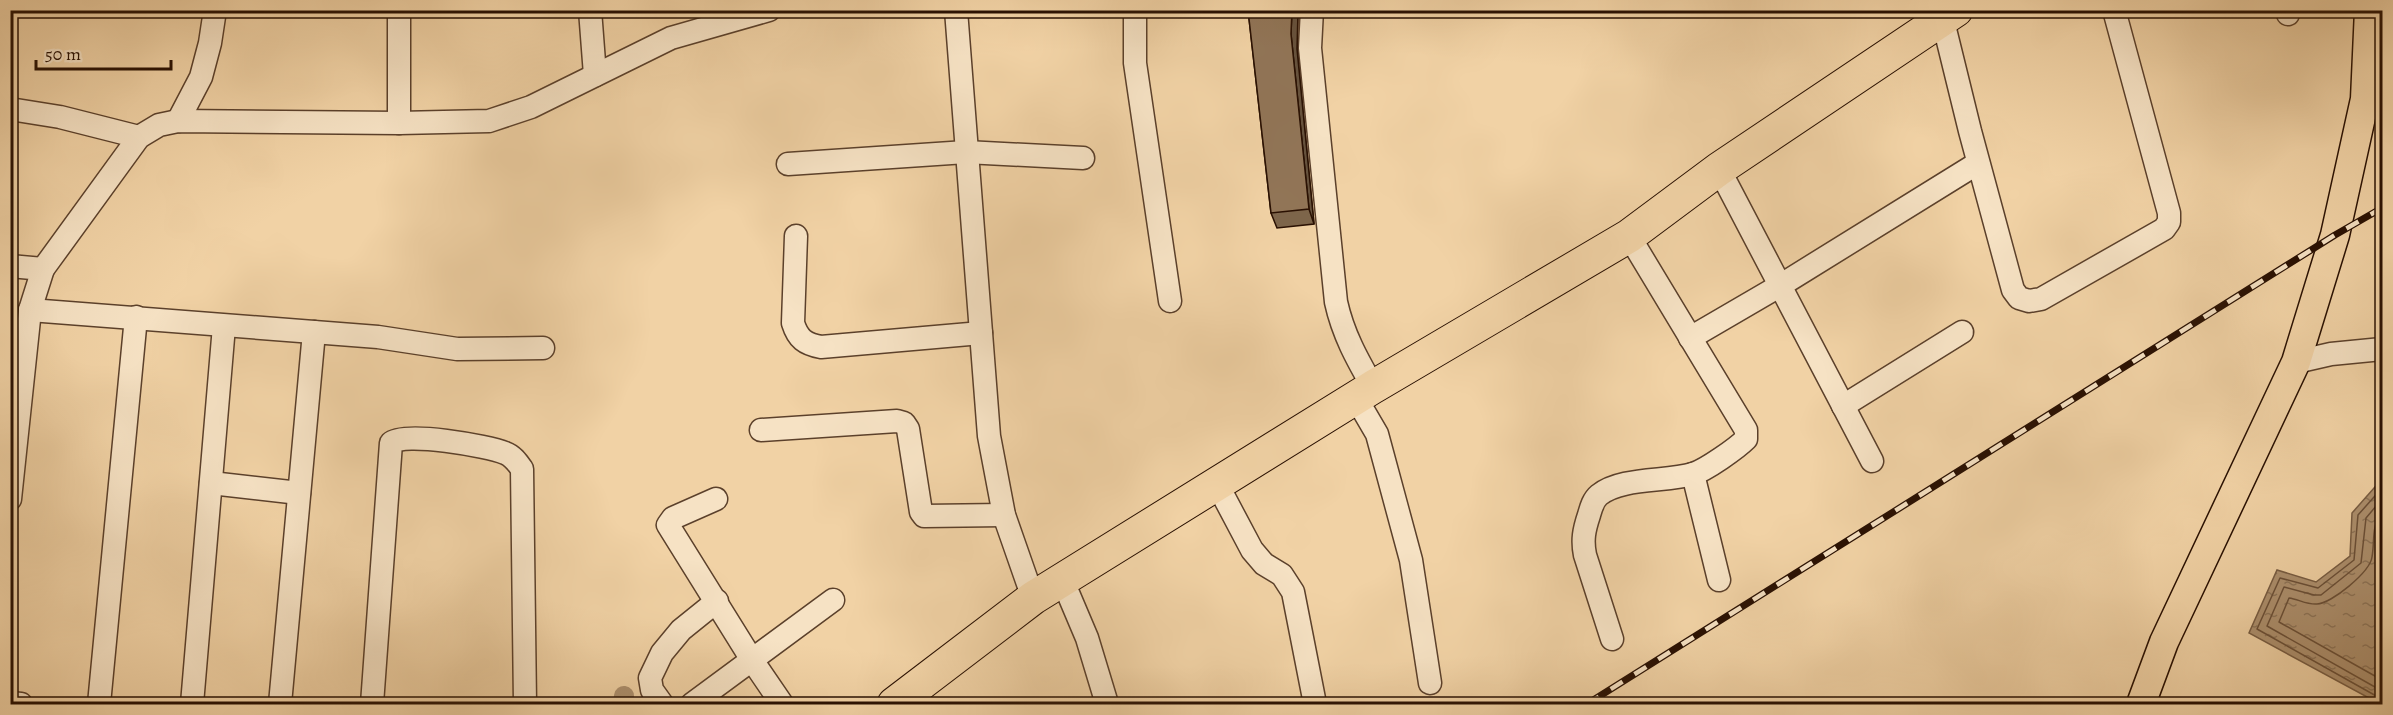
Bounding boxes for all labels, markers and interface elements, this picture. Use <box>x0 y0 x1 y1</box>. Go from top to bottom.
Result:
scale bar <box>36 33 171 71</box>
text: 50 m <box>45 42 81 66</box>

